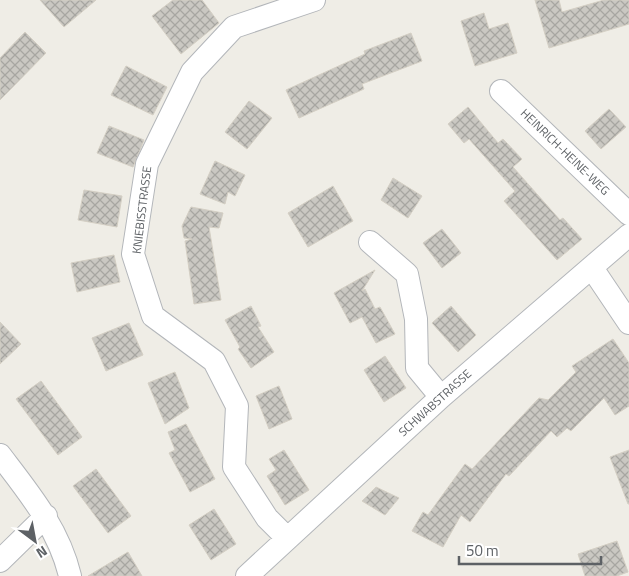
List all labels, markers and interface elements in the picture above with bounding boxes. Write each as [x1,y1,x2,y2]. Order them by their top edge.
street label: HEINRICH-HEINE-WEG [516,104,614,199]
street label: KNIEBISSTRASSE [127,165,156,255]
street label: SCHWABSTRASSE [394,364,476,441]
north arrow [10,516,60,566]
scale bar [459,534,602,566]
text: 50 m [466,539,499,562]
text: N [32,541,52,564]

